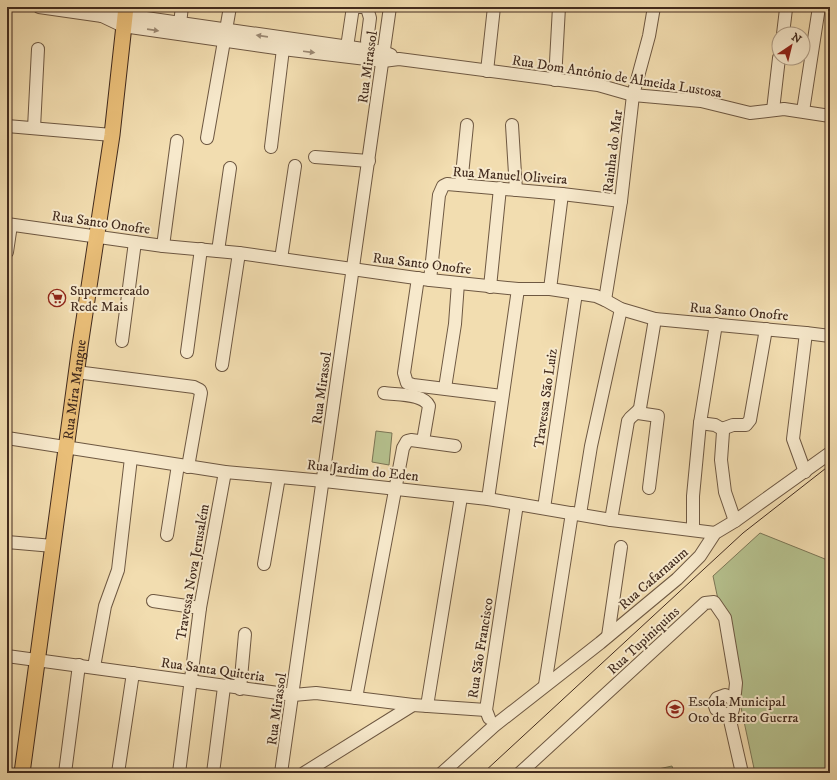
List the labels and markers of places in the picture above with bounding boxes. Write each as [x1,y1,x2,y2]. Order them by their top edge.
place label: Supermercado Rede Mais [70,282,150,316]
supermarket icon: Supermercado Rede Mais [47,288,67,308]
place label: Escola Municipal Oto de Brito Guerra [688,693,799,727]
school or university icon: Escola Municipal Oto de Brito Guerra [665,699,685,719]

